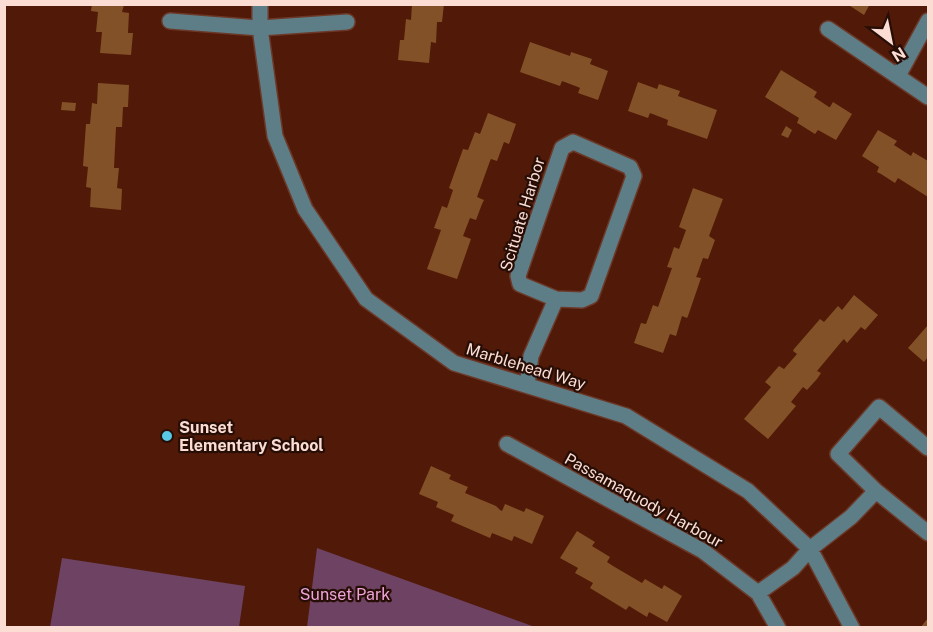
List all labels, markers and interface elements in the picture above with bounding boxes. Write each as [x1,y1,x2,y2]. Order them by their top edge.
north arrow [861,12,921,72]
text: N [888,43,909,66]
street label: Scituate Harbor [496,155,549,273]
street label: Marblehead Way [464,339,588,394]
place label: Sunset Elementary School [179,418,324,455]
marker: Sunset Elementary School [160,429,174,443]
street label: Passamaquody Harbour [561,449,726,552]
park label: Sunset Park [300,585,390,604]

